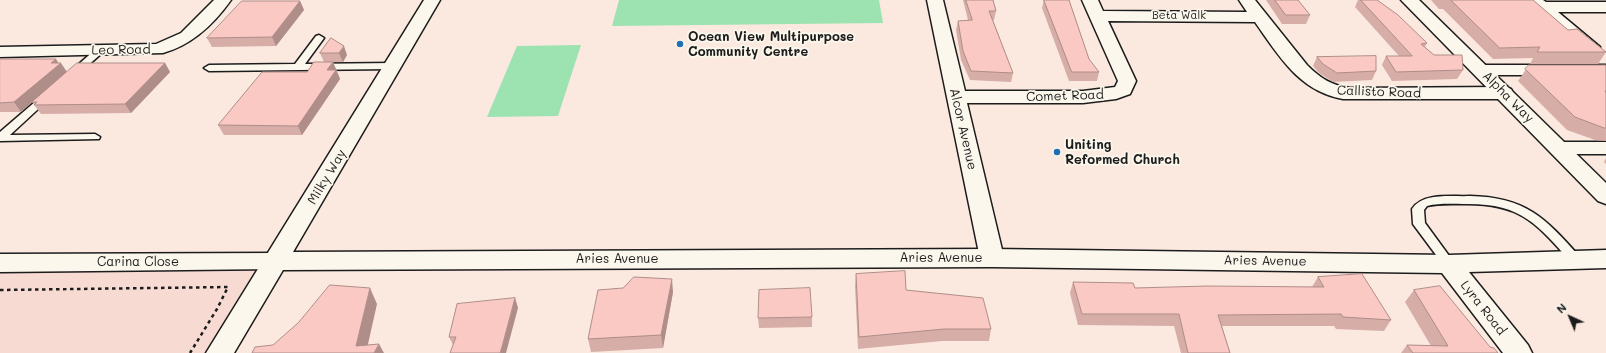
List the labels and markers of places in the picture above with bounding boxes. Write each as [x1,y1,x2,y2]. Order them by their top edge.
place label: Ocean View Multipurpose Community Centre [688,29,854,60]
marker: Ocean View Multipurpose Community Centre [675,39,685,49]
place label: Uniting Reformed Church [1065,137,1180,168]
marker: Uniting Reformed Church [1052,147,1062,157]

